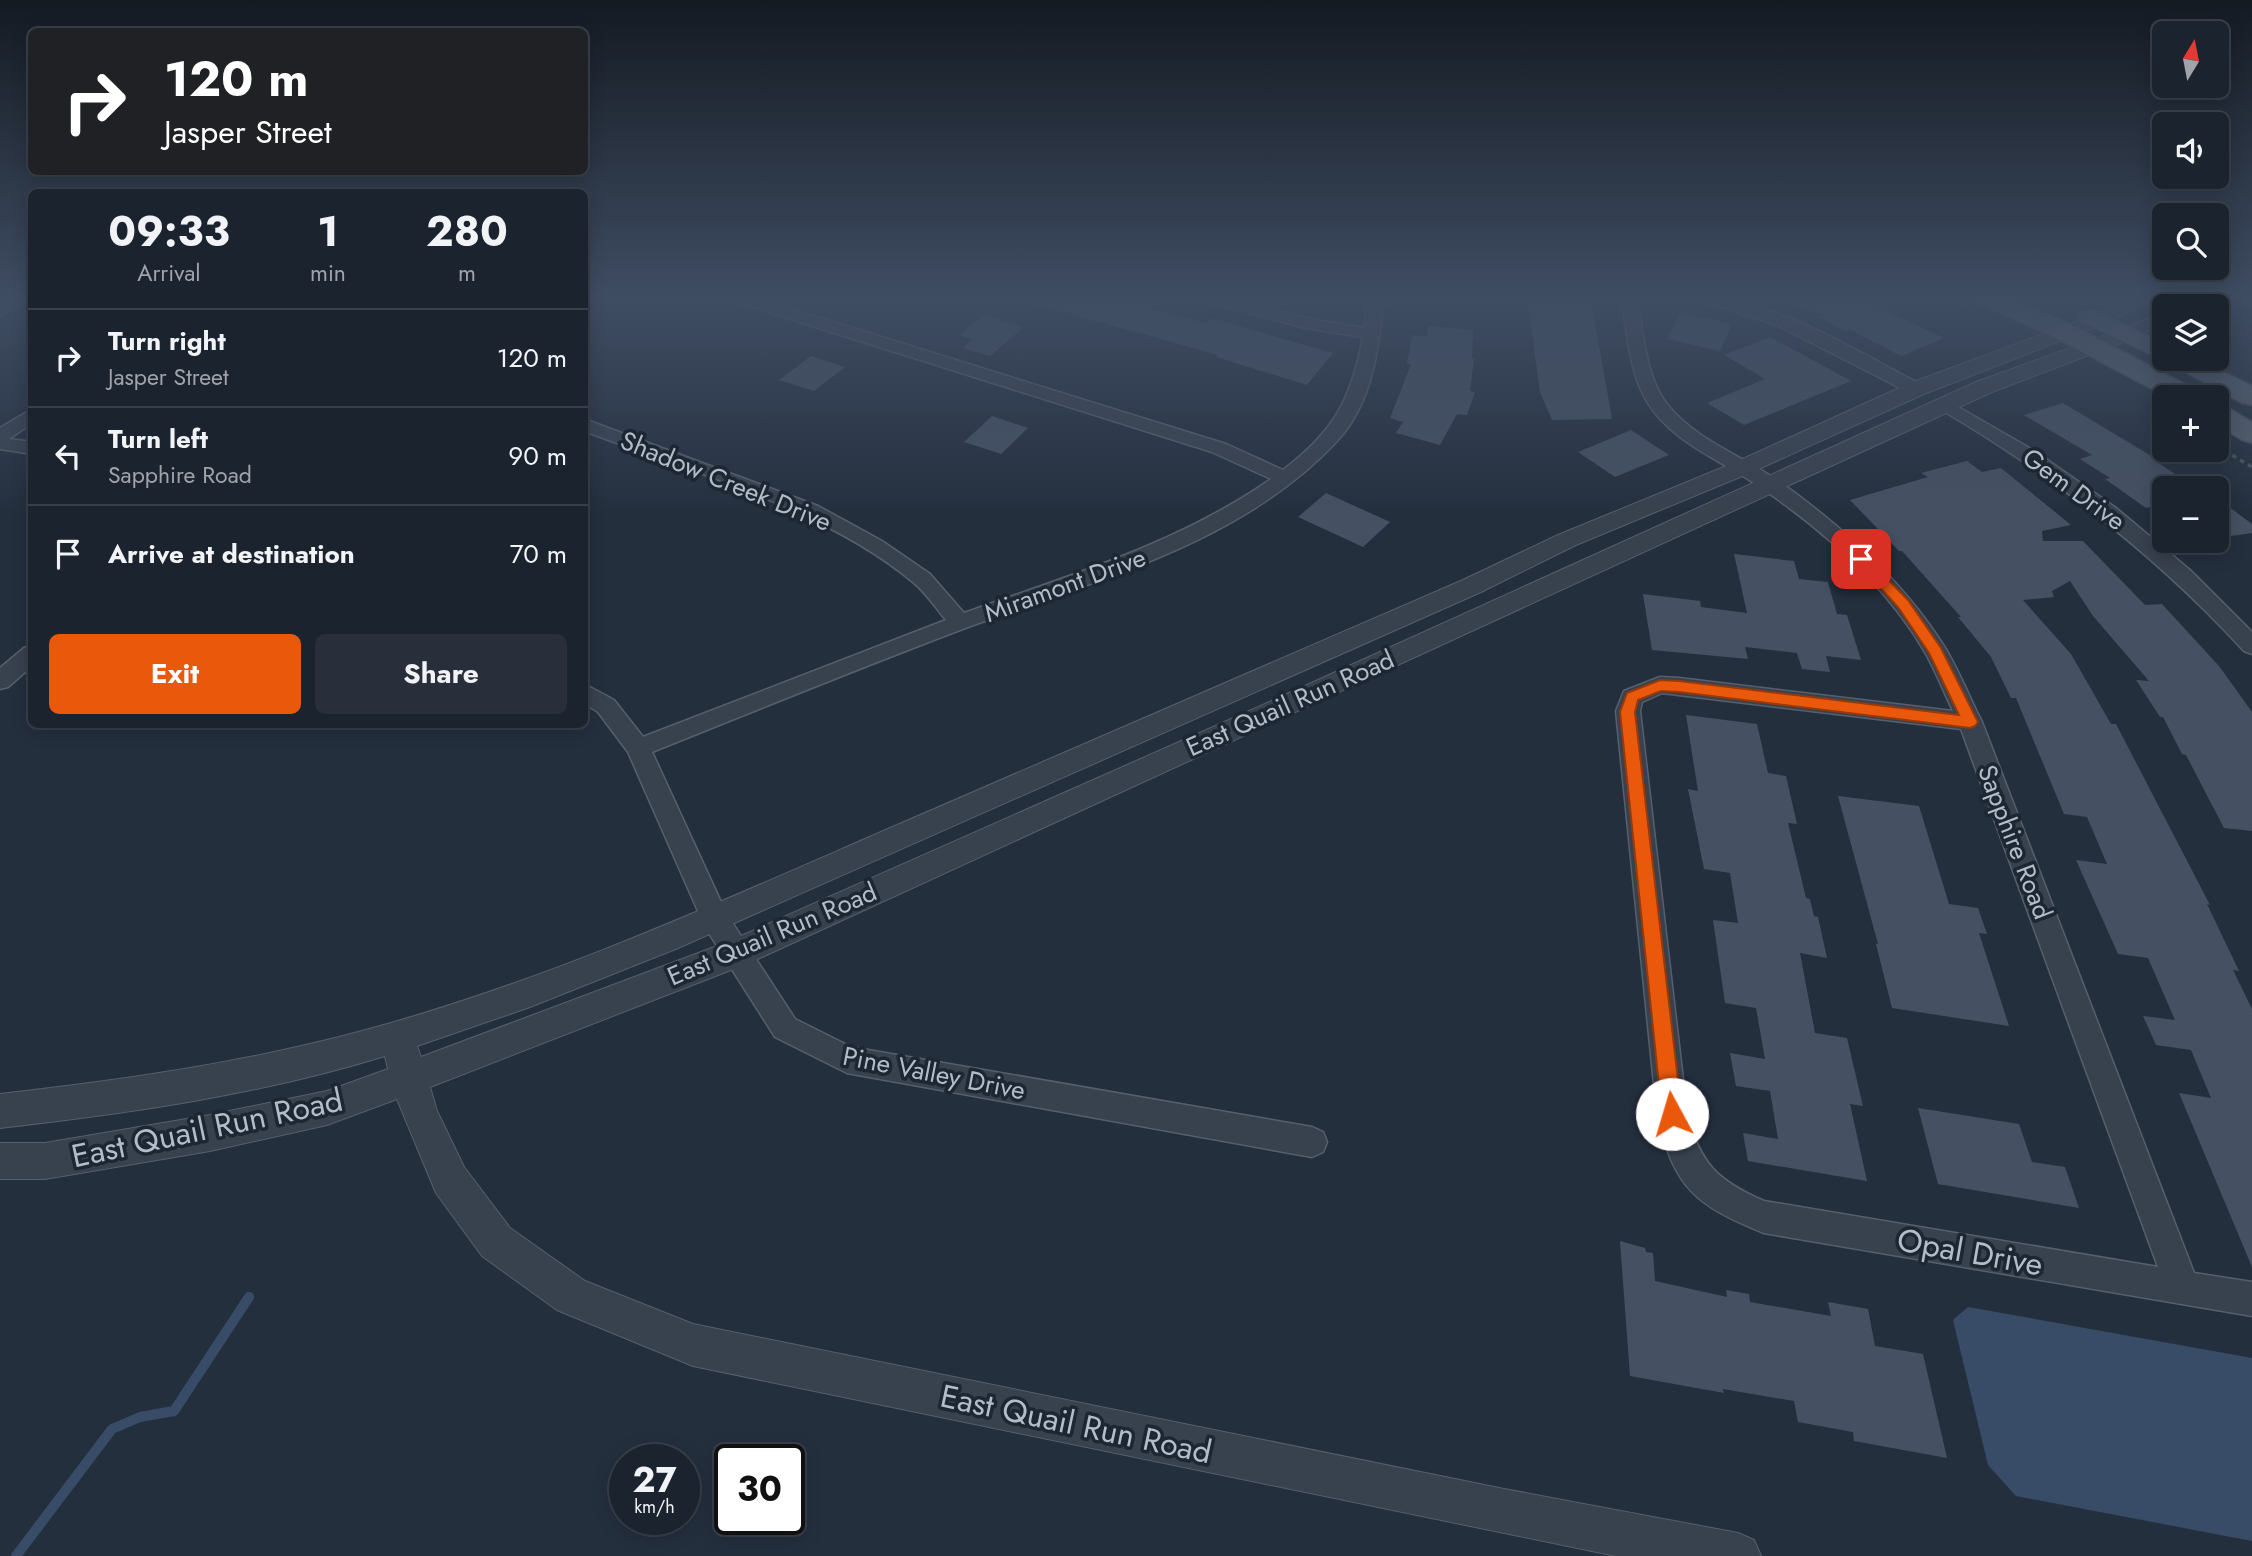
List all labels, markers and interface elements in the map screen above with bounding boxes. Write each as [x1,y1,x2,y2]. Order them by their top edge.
north arrow [2152,21,2230,98]
map controls [2152,21,2229,553]
text: 120 m [164,44,308,114]
icon: right [49,56,140,147]
text: Jasper Street [164,109,332,155]
button: sound [2152,112,2229,189]
text: 09:33 [108,201,230,262]
text: 1 [317,201,339,262]
text: 280 [426,201,508,262]
button: search [2152,203,2229,280]
text: Arrival [137,256,201,290]
text: min [310,256,346,290]
text: m [458,256,476,290]
button: layers [2152,294,2229,371]
text: Turn right [108,322,226,360]
icon: right [49,339,87,377]
text: 120 m [497,339,567,377]
text: Jasper Street [108,360,228,394]
button: + [2152,385,2229,462]
text: Turn left [108,420,208,458]
street label: Shadow Creek Drive [615,421,837,541]
icon: left [49,437,87,475]
text: 90 m [508,437,567,475]
street label: Gem Drive [2015,439,2133,539]
text: Sapphire Road [108,458,252,492]
button: − [2152,476,2229,553]
pin [1831,529,1891,589]
icon: arrive [49,535,87,573]
text: Arrive at destination [108,535,355,573]
text: 70 m [510,535,567,573]
street label: Miramont Drive [979,538,1151,632]
icon: arrive [1842,540,1880,578]
button: Exit [49,634,301,714]
button: Share [315,634,567,714]
street label: East Quail Run Road [1180,640,1400,766]
street label: Sapphire Road [1968,759,2062,925]
street label: East Quail Run Road [661,873,883,995]
street label: Pine Valley Drive [840,1037,1028,1109]
street label: East Quail Run Road [67,1077,347,1179]
position arrow [1635,1077,1709,1151]
street label: Opal Drive [1894,1217,2046,1287]
street label: East Quail Run Road [936,1373,1216,1475]
speed limit sign: 30 [714,1444,805,1535]
text: 27 [632,1455,677,1505]
text: km/h [634,1494,675,1520]

